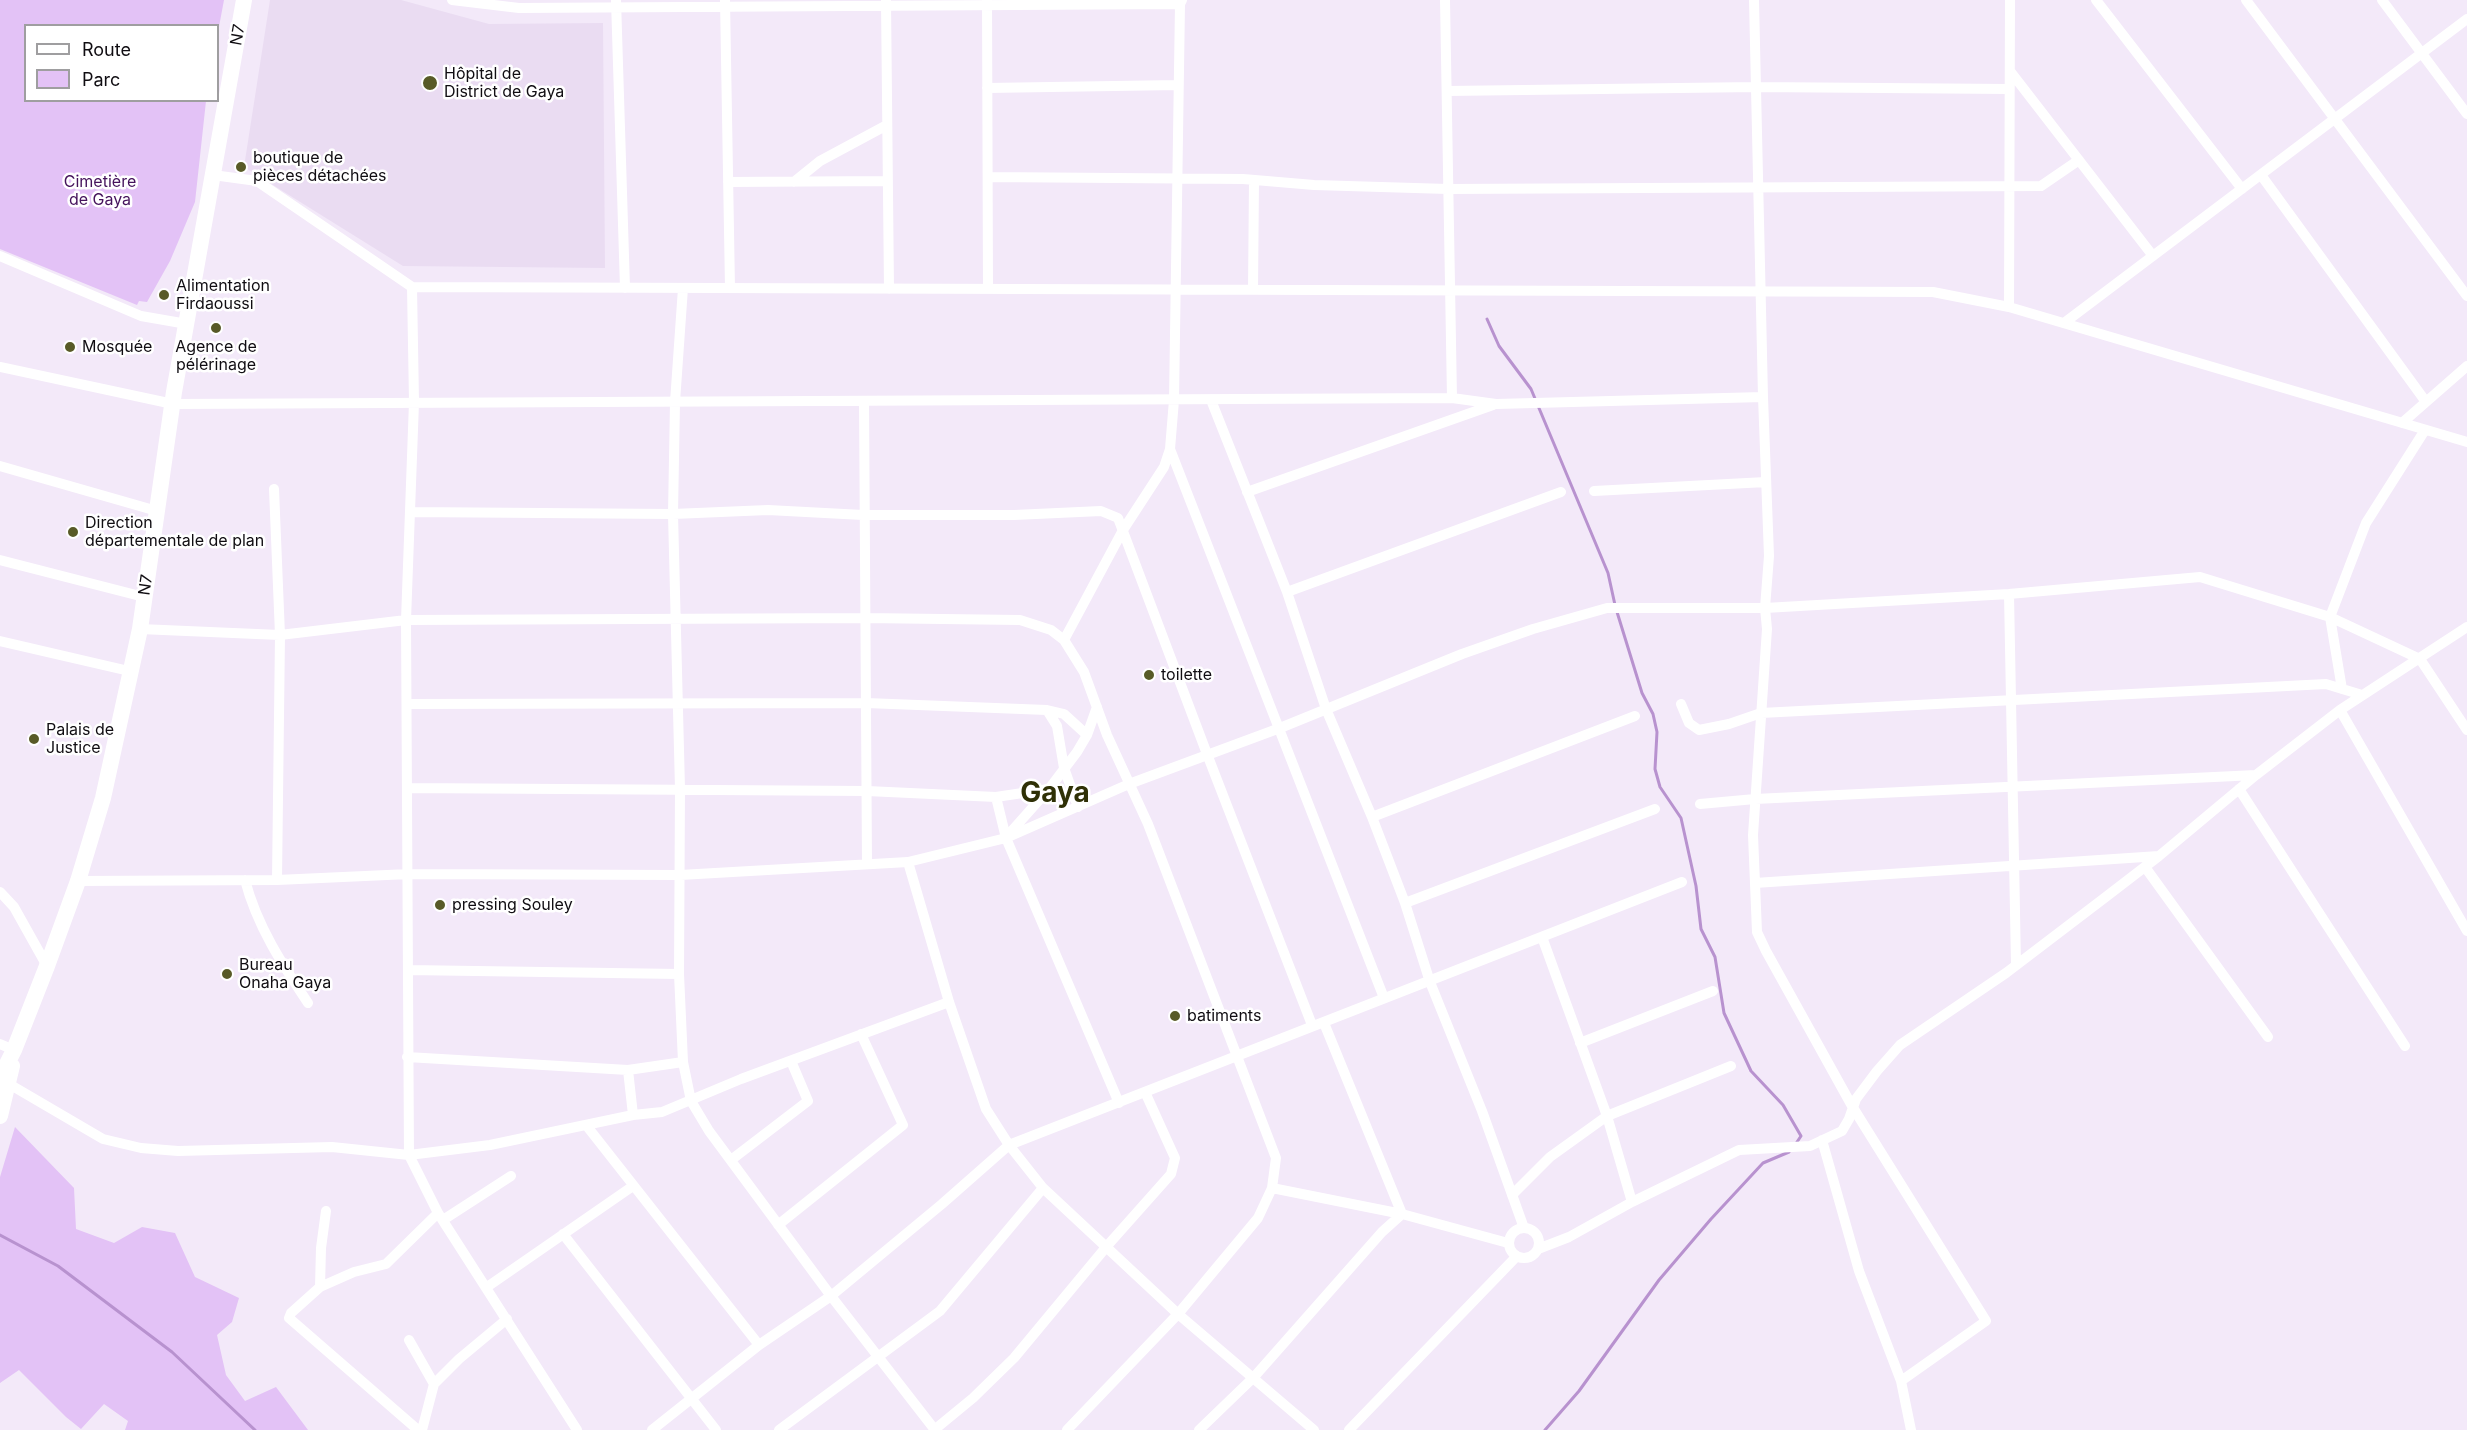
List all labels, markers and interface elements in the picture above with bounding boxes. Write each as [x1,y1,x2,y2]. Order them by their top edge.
street label: N7 [227,23,249,47]
legend [24,24,219,102]
text: Route [82,39,131,60]
place label: Hôpital de District de Gaya [444,64,564,102]
text: Parc [82,69,120,90]
marker: Hôpital de District de Gaya [421,74,439,92]
place label: boutique de pièces détachées [253,148,387,186]
marker: boutique de pièces détachées [234,160,248,174]
park label: Cimetière de Gaya [64,172,136,210]
place label: Alimentation Firdaoussi [176,276,270,314]
marker: Alimentation Firdaoussi [157,288,171,302]
marker: Agence de pélérinage [209,321,223,335]
place label: Mosquée [82,337,152,357]
place label: Agence de pélérinage [175,337,257,375]
marker: Mosquée [63,340,77,354]
place label: Direction départementale de plan [85,513,264,551]
marker: Direction départementale de plan [66,525,80,539]
street label: N7 [135,573,157,597]
place label: toilette [1161,665,1212,685]
marker: toilette [1142,668,1156,682]
place label: Palais de Justice [46,720,114,758]
marker: Palais de Justice [27,732,41,746]
district label: Gaya [1020,777,1090,811]
place label: pressing Souley [452,895,573,915]
marker: pressing Souley [433,898,447,912]
place label: Bureau Onaha Gaya [239,955,331,993]
marker: Bureau Onaha Gaya [220,967,234,981]
place label: batiments [1187,1006,1261,1026]
marker: batiments [1168,1009,1182,1023]

